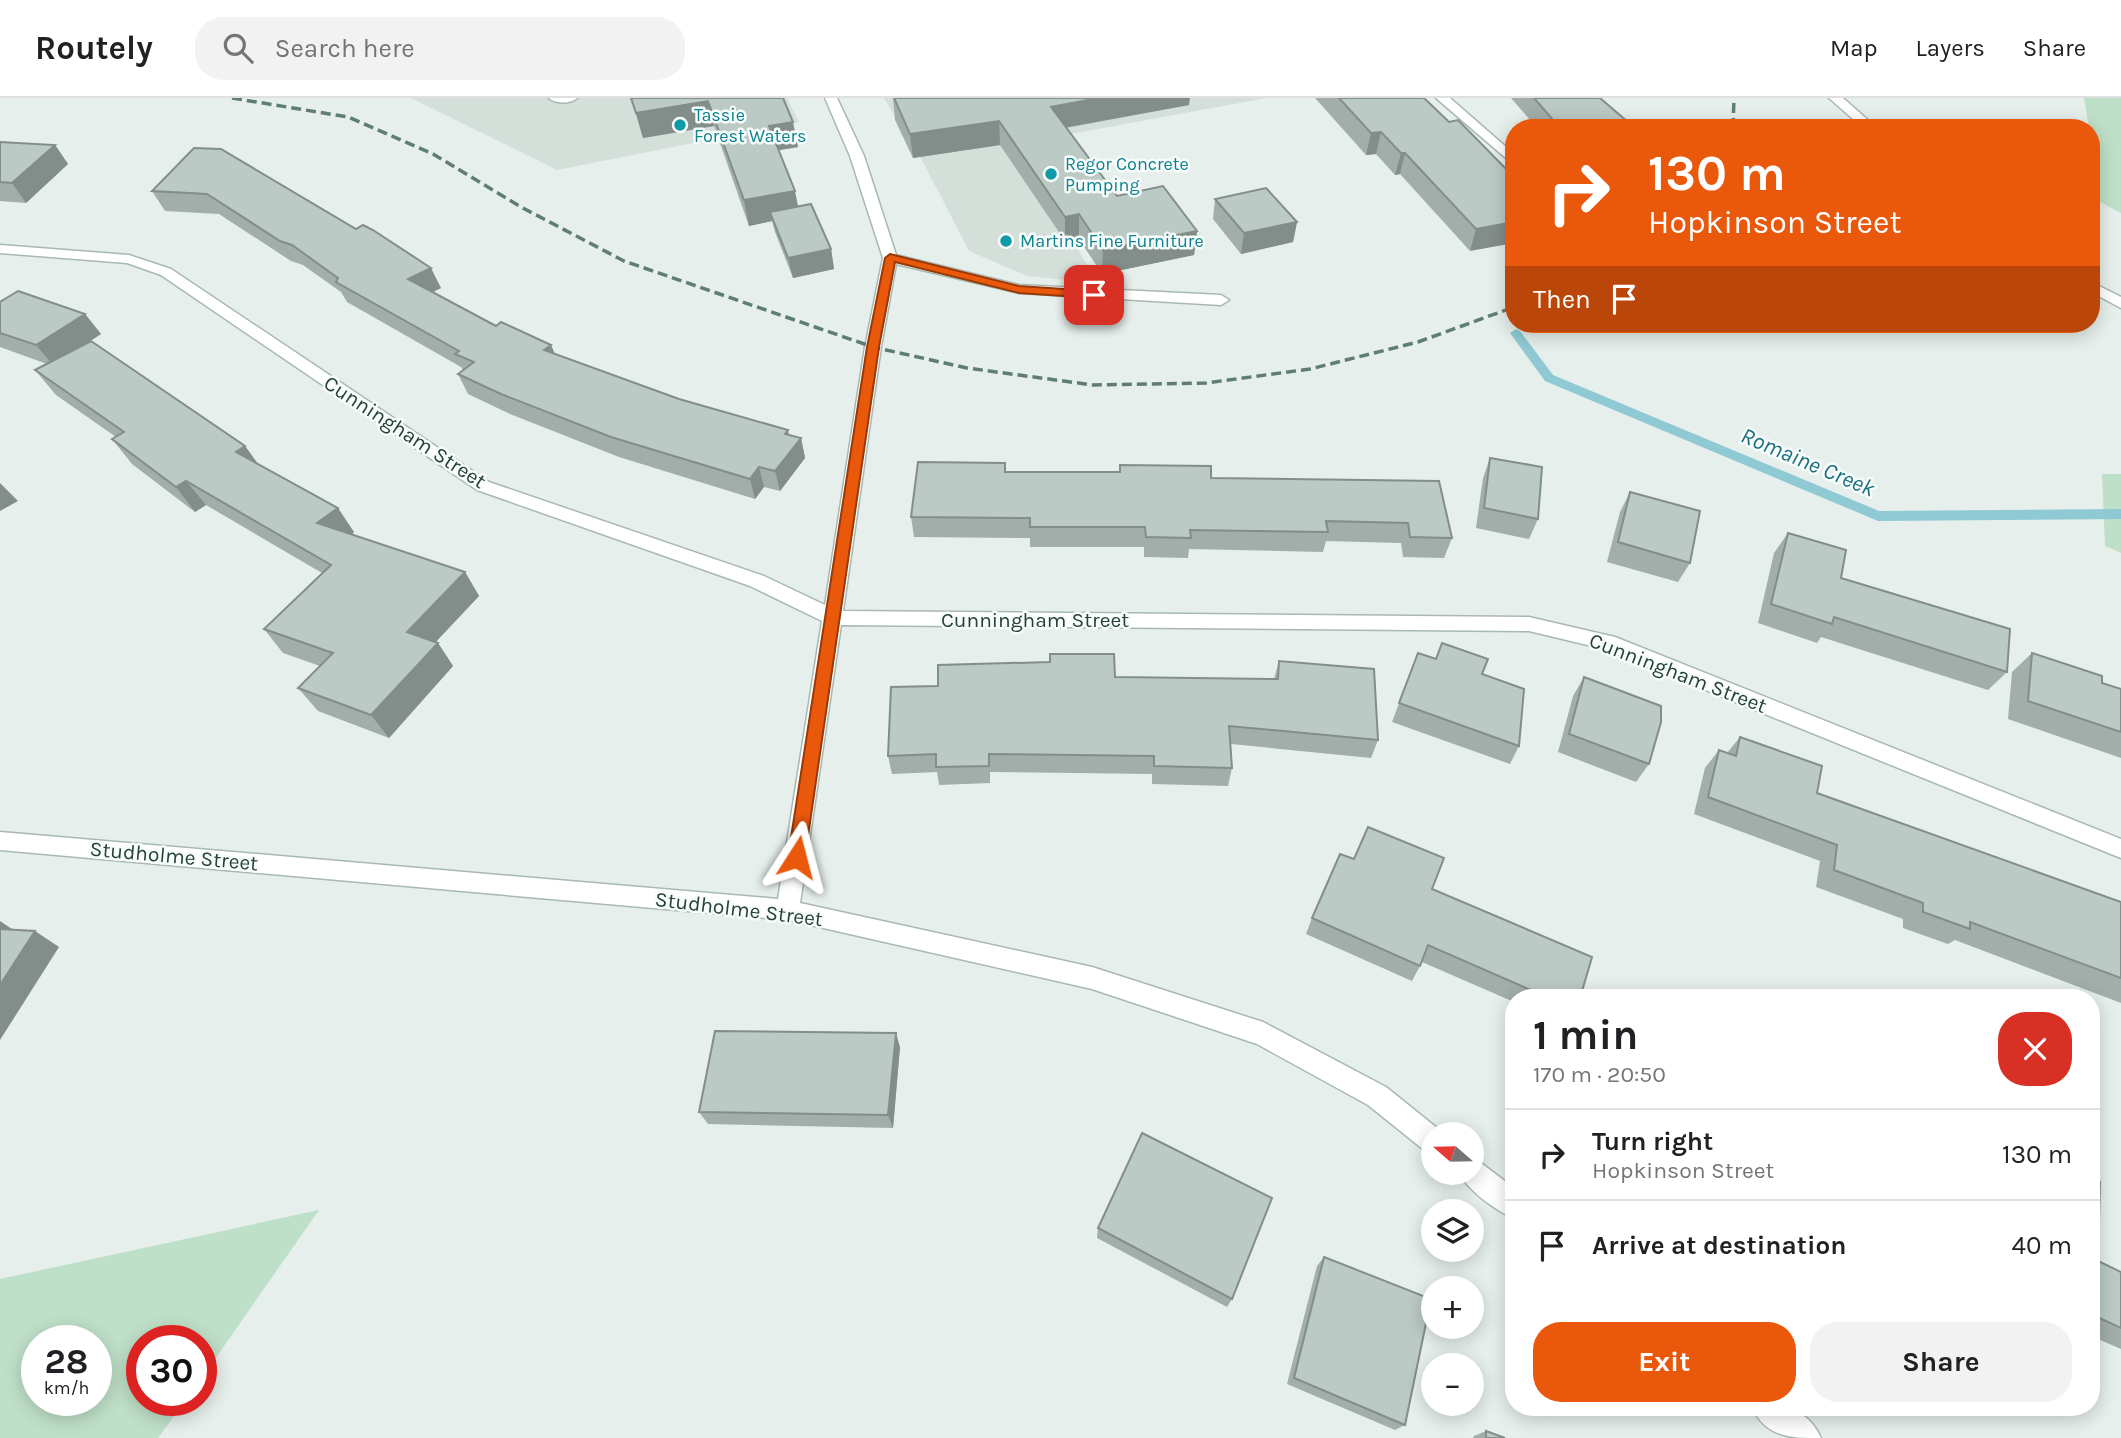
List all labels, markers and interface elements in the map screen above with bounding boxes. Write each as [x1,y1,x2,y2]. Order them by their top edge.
search box [195,17,685,80]
text: Routely [35,29,153,67]
icon: search [219,29,257,67]
text: Search here [275,33,415,64]
text: Map [1830,34,1878,62]
text: Layers [1916,34,1985,62]
text: Share [2023,34,2086,62]
place label: Tassie Forest Waters [694,104,806,147]
marker: Tassie Forest Waters [672,117,688,133]
text: 130 m [1648,145,1786,202]
icon: right [1533,147,1624,238]
place label: Regor Concrete Pumping [1065,153,1189,196]
marker: Regor Concrete Pumping [1043,166,1059,182]
text: Hopkinson Street [1648,204,1902,241]
place label: Martins Fine Furniture [1020,230,1204,252]
marker: Martins Fine Furniture [998,233,1014,249]
pin [1064,265,1124,325]
icon: arrive [1075,276,1113,314]
icon: arrive [1605,280,1643,318]
text: Then [1533,284,1591,315]
street label: Cunningham Street [320,371,491,493]
water label: Romaine Creek [1737,422,1879,502]
street label: Cunningham Street [941,608,1129,632]
street label: Cunningham Street [1586,628,1770,718]
position arrow [760,820,834,894]
street label: Studholme Street [89,837,259,875]
street label: Studholme Street [654,887,824,931]
text: 1 min [1533,1010,1638,1060]
button: close [1998,1012,2072,1086]
text: 170 m · 20:50 [1533,1061,1666,1088]
north arrow [1421,1122,1484,1185]
map controls [1421,1122,1484,1416]
text: Turn right [1592,1126,1713,1157]
icon: right [1533,1136,1571,1174]
text: 130 m [2002,1139,2072,1170]
text: Hopkinson Street [1592,1157,1774,1184]
button: layers [1421,1199,1484,1262]
icon: arrive [1533,1227,1571,1265]
text: Arrive at destination [1592,1230,1846,1261]
text: 40 m [2012,1230,2072,1261]
button: + [1421,1276,1484,1339]
button: Exit [1533,1322,1796,1402]
button: Share [1810,1322,2072,1402]
speed limit sign: 30 [126,1325,217,1416]
text: 28 [45,1341,88,1382]
button: − [1421,1353,1484,1416]
text: km/h [44,1377,89,1399]

